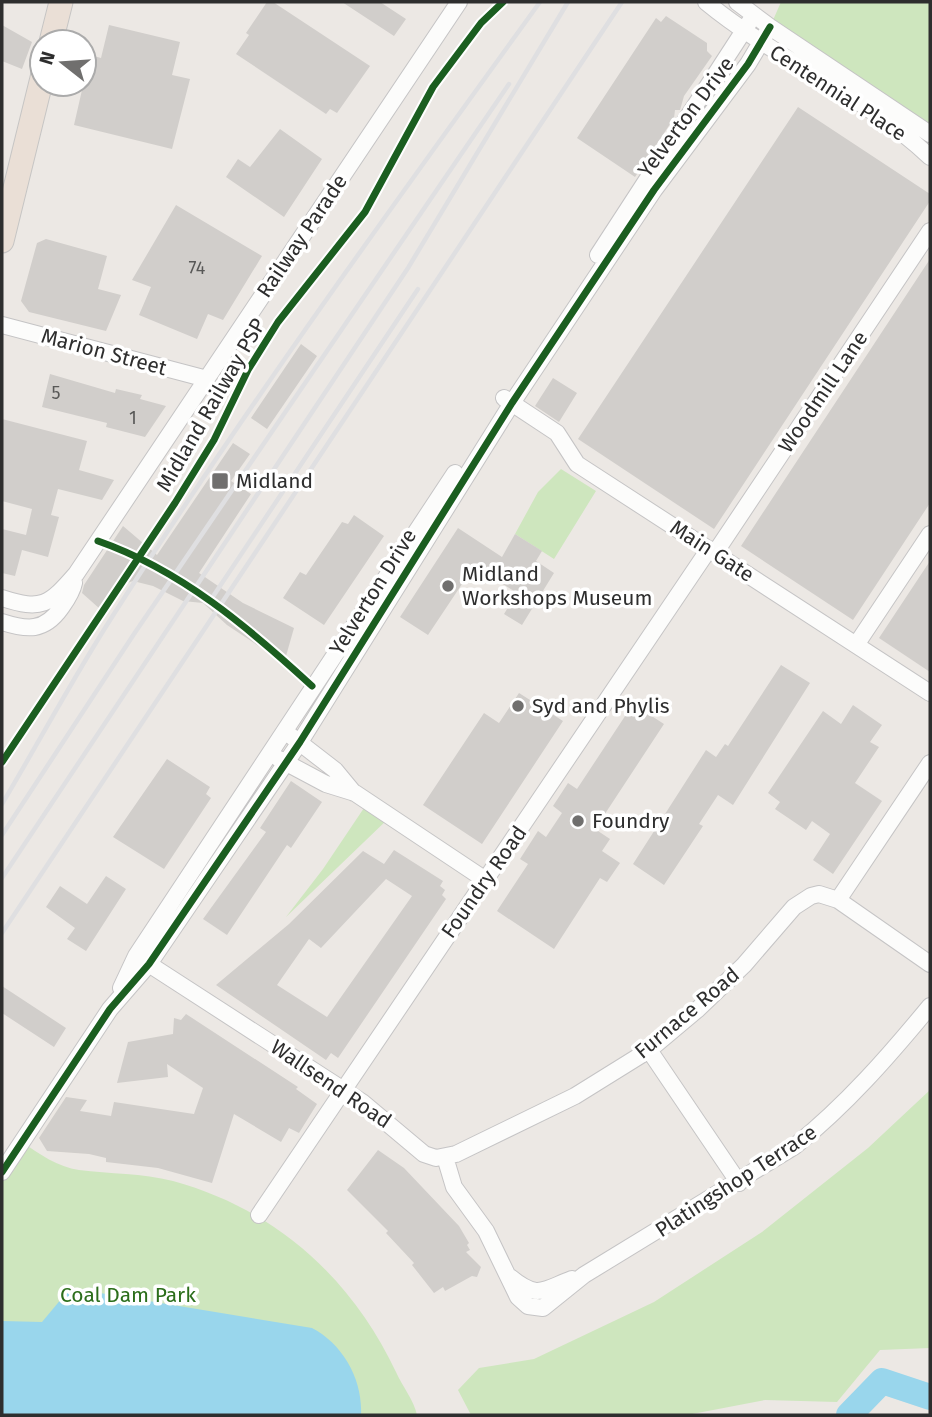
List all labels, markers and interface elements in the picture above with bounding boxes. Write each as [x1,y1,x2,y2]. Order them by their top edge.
north arrow [28,28,98,98]
street label: Centennial Place [765,39,911,147]
text: N [34,49,60,68]
street label: Yelverton Drive [632,52,740,182]
street label: Railway Parade [251,169,353,303]
house number: 74 [189,257,206,279]
street label: Midland Railway PSP [151,314,271,496]
street label: Marion Street [38,323,170,381]
street label: Woodmill Lane [773,326,873,458]
house number: 5 [51,382,61,404]
house number: 1 [129,407,137,429]
place label: Midland [236,468,313,494]
marker: Midland [210,471,230,491]
street label: Main Gate [665,514,759,588]
street label: Yelverton Drive [324,524,422,660]
place label: Midland Workshops Museum [462,561,652,611]
marker: Midland Workshops Museum [440,578,456,594]
place label: Syd and Phylis [532,693,670,719]
marker: Syd and Phylis [510,698,526,714]
place label: Foundry [592,808,670,834]
marker: Foundry [570,813,586,829]
street label: Foundry Road [436,821,532,943]
street label: Furnace Road [629,962,745,1064]
street label: Wallsend Road [266,1034,396,1134]
street label: Platingshop Terrace [650,1119,822,1243]
park label: Coal Dam Park [60,1282,196,1308]

